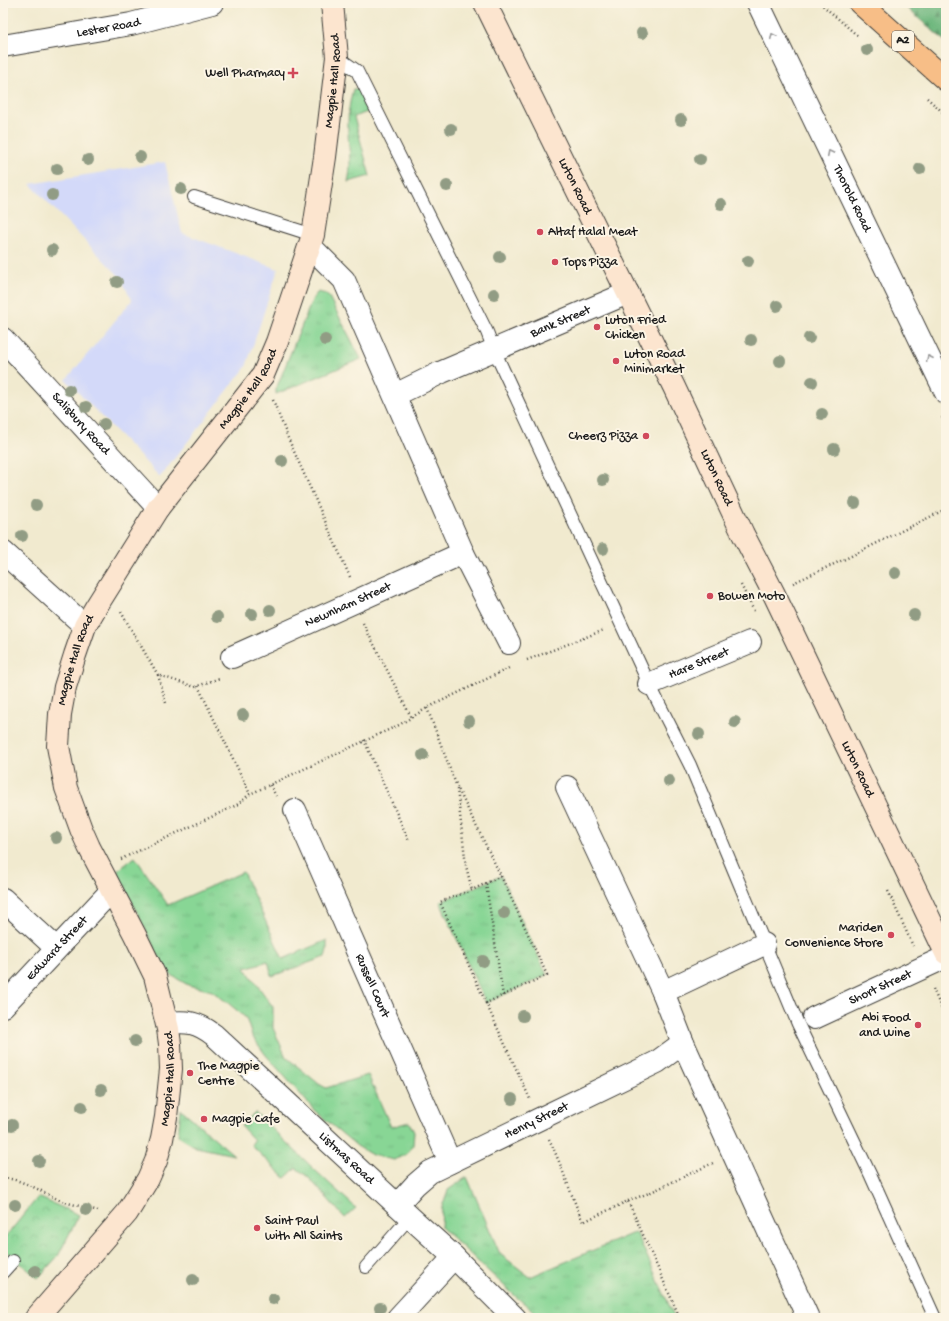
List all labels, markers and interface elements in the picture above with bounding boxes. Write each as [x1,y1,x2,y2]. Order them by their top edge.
street label: Lester Road [75,14,143,41]
road number: A2 [892,31,914,51]
street label: Magpie Hall Road [321,32,345,129]
one-way arrow [770,33,778,40]
place label: Well Pharmacy [205,66,286,81]
marker: Well Pharmacy [288,68,298,78]
one-way arrow [827,150,835,157]
street label: Luton Road [555,156,596,218]
street label: Thorold Road [829,162,875,235]
place label: Altaf Halal Meat [548,225,639,240]
marker: Altaf Halal Meat [535,227,545,237]
place label: Tops Pizza [562,255,618,270]
marker: Tops Pizza [550,257,560,267]
street label: Bank Street [527,302,594,341]
place label: Luton Fried Chicken [605,313,667,343]
marker: Luton Fried Chicken [592,322,602,332]
street label: Magpie Hall Road [216,345,281,432]
place label: Luton Road Minimarket [624,347,686,377]
one-way arrow [926,355,934,363]
marker: Luton Road Minimarket [611,356,621,366]
street label: Salisbury Road [48,389,114,459]
place label: Cheerz Pizza [568,429,639,444]
marker: Cheerz Pizza [641,431,651,441]
street label: Luton Road [697,447,737,509]
street label: Newnham Street [302,578,395,631]
place label: Bowen Moto [717,589,786,604]
marker: Bowen Moto [705,591,715,601]
street label: Magpie Hall Road [54,611,98,707]
street label: Hare Street [667,643,733,682]
street label: Luton Road [838,738,878,801]
street label: Edward Street [23,912,92,984]
place label: Mariden Convenience Store [785,921,884,951]
marker: Mariden Convenience Store [886,930,896,940]
street label: Russell Court [352,952,394,1021]
street label: Short Street [846,966,916,1008]
place label: Abi Food and Wine [859,1011,911,1041]
marker: Abi Food and Wine [913,1020,923,1030]
street label: Magpie Hall Road [157,1030,179,1127]
place label: The Magpie Centre [197,1059,260,1089]
marker: The Magpie Centre [185,1068,195,1078]
street label: Henry Street [502,1098,572,1142]
place label: Magpie Cafe [212,1112,280,1127]
marker: Magpie Cafe [199,1114,209,1124]
street label: Listmas Road [316,1129,378,1188]
place label: Saint Paul with All Saints [265,1214,343,1244]
marker: Saint Paul with All Saints [252,1223,262,1233]

